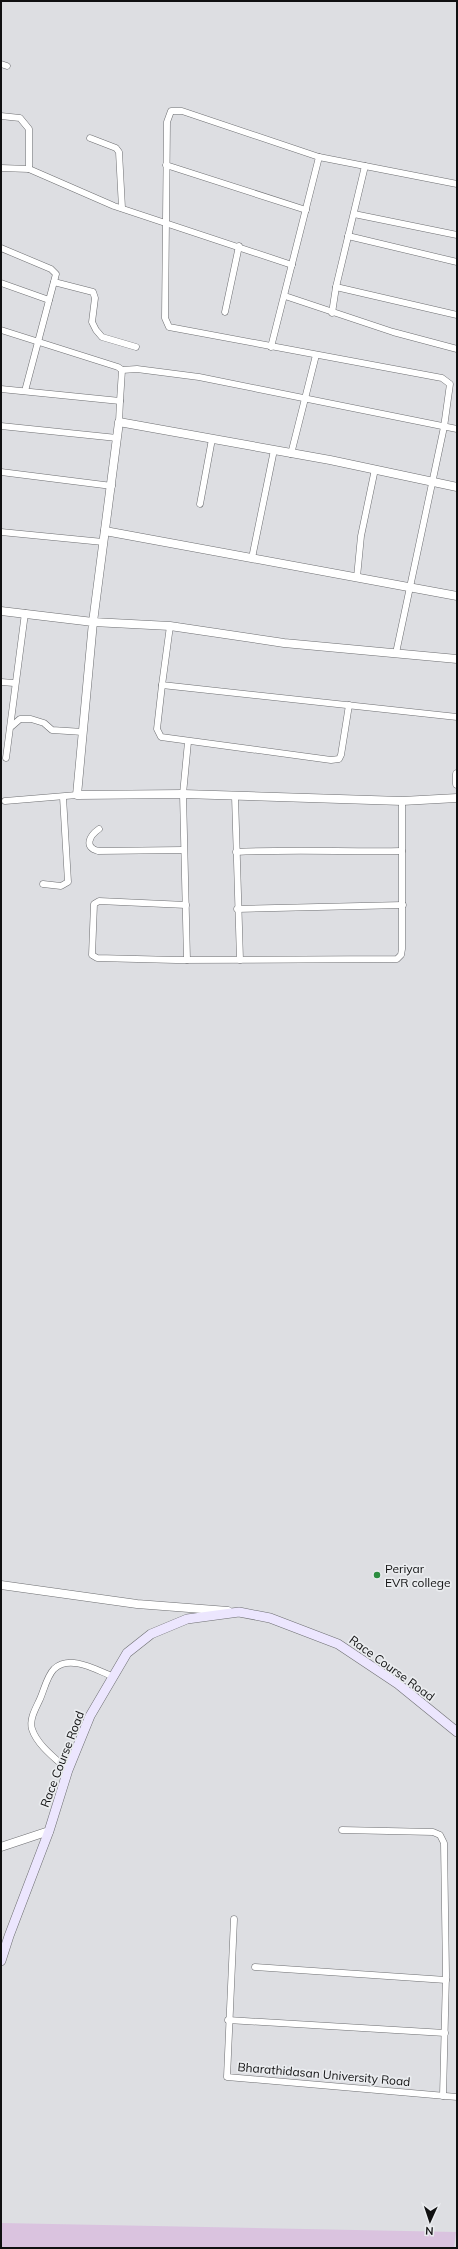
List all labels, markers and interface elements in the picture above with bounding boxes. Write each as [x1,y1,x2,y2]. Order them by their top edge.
place label: Periyar EVR college [385,1561,450,1590]
marker: Periyar EVR college [372,1570,382,1580]
street label: Race Course Road [346,1632,438,1704]
street label: Race Course Road [37,1709,87,1809]
street label: Bharathidasan University Road [237,2059,411,2089]
north arrow [410,2201,450,2241]
text: N [425,2224,434,2238]

